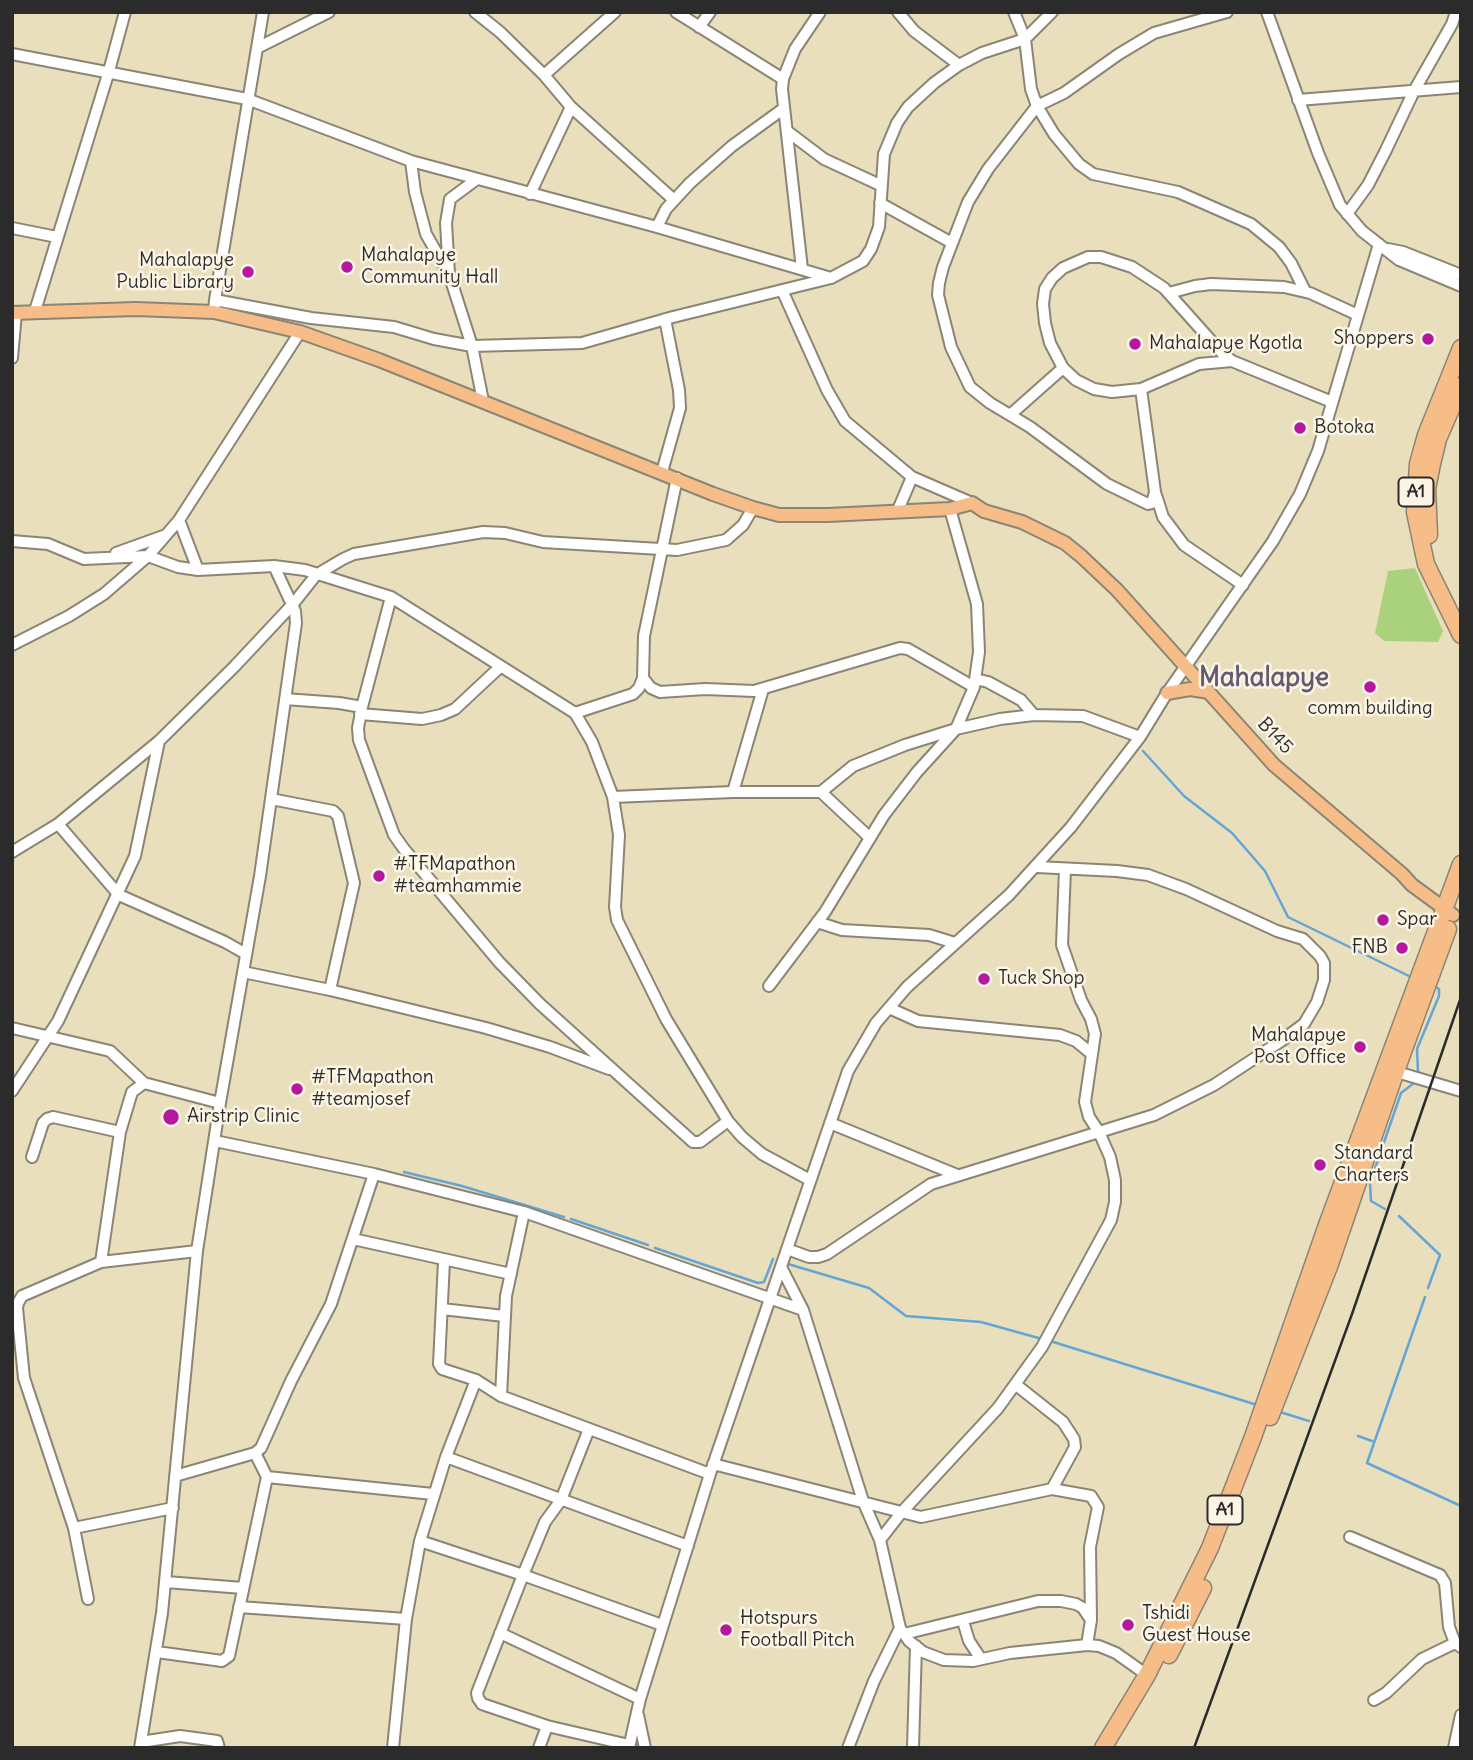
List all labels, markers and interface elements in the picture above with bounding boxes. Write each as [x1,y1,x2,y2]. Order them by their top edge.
place label: Mahalapye Community Hall [361,245,498,289]
place label: Mahalapye Public Library [116,250,234,294]
marker: Mahalapye Community Hall [339,259,355,275]
marker: Mahalapye Public Library [240,264,256,280]
place label: Shoppers [1333,328,1414,350]
marker: Shoppers [1420,331,1436,347]
place label: Mahalapye Kgotla [1149,333,1303,355]
marker: Mahalapye Kgotla [1127,336,1143,352]
place label: Botoka [1314,417,1374,439]
marker: Botoka [1292,420,1308,436]
road number: A1 [1398,478,1434,506]
district label: Mahalapye [1199,663,1329,695]
marker: comm building [1362,679,1378,695]
place label: comm building [1307,698,1433,720]
street label: B145 [1252,713,1298,759]
place label: #TFMapathon #teamhammie [393,854,522,898]
marker: #TFMapathon #teamhammie [371,868,387,884]
place label: Spar [1397,909,1437,931]
marker: Spar [1375,912,1391,928]
place label: FNB [1352,937,1388,959]
marker: FNB [1394,940,1410,956]
place label: Tuck Shop [998,968,1085,990]
marker: Tuck Shop [976,971,992,987]
place label: Mahalapye Post Office [1251,1025,1346,1069]
marker: Mahalapye Post Office [1352,1039,1368,1055]
place label: #TFMapathon #teamjosef [311,1067,434,1111]
marker: #TFMapathon #teamjosef [289,1081,305,1097]
place label: Airstrip Clinic [187,1106,300,1128]
marker: Airstrip Clinic [161,1107,181,1127]
place label: Standard Charters [1334,1143,1413,1187]
marker: Standard Charters [1312,1157,1328,1173]
road number: A1 [1208,1496,1242,1525]
place label: Tshidi Guest House [1142,1603,1251,1647]
place label: Hotspurs Football Pitch [740,1608,855,1652]
marker: Tshidi Guest House [1120,1617,1136,1633]
marker: Hotspurs Football Pitch [718,1622,734,1638]

